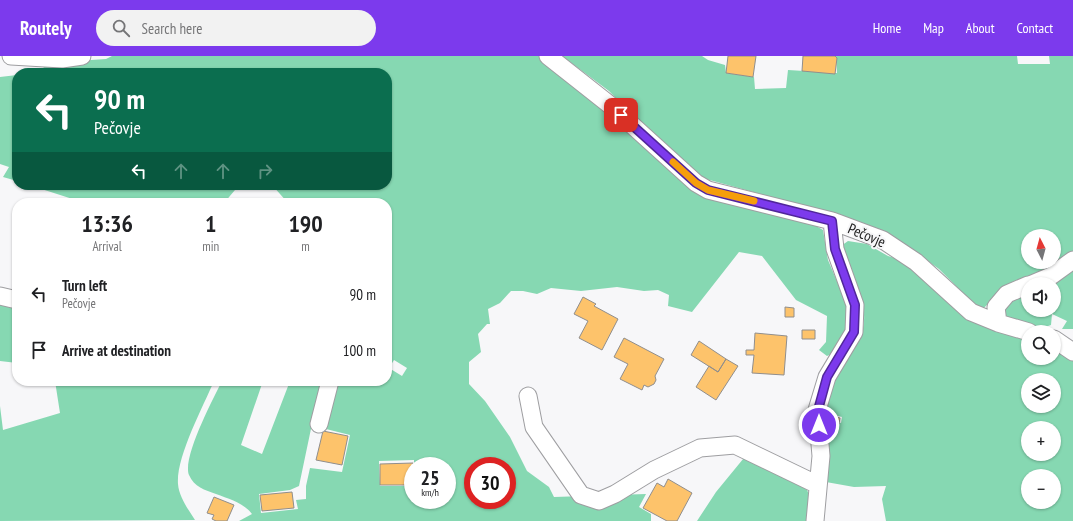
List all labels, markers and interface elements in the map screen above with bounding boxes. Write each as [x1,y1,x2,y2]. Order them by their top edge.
search box [96,10,376,46]
text: Routely [20,16,72,40]
icon: search [110,17,132,39]
text: Search here [142,19,203,38]
text: Home [873,19,901,37]
text: Map [923,19,944,37]
text: About [966,19,995,37]
text: Contact [1017,19,1053,37]
text: 90 m [94,80,145,117]
icon: left [28,84,80,136]
pin [604,98,638,132]
icon: arrive [610,104,632,126]
text: Pečovje [94,116,141,139]
icon: left [128,160,150,182]
icon: ahead [170,160,192,182]
icon: ahead [212,160,234,182]
icon: right [254,160,276,182]
text: 13:36 [81,208,133,239]
text: 1 [205,208,216,239]
text: 190 [288,208,323,239]
street label: Pečovje [845,219,889,251]
north arrow [1021,229,1061,269]
map controls [1021,229,1061,509]
text: Arrival [92,238,122,255]
text: min [202,238,219,255]
text: m [301,238,310,255]
text: Turn left [62,276,107,295]
button: sound [1021,277,1061,317]
icon: left [28,283,50,305]
text: 90 m [350,285,376,304]
text: Pečovje [62,295,96,312]
button: search [1021,325,1061,365]
icon: arrive [28,339,50,361]
text: Arrive at destination [62,341,171,360]
text: 100 m [343,341,376,360]
button: layers [1021,373,1061,413]
position arrow [798,404,840,446]
button: + [1021,421,1061,461]
speed limit sign: 30 [464,457,516,509]
text: 25 [420,465,440,491]
button: − [1021,469,1061,509]
text: km/h [421,486,439,499]

